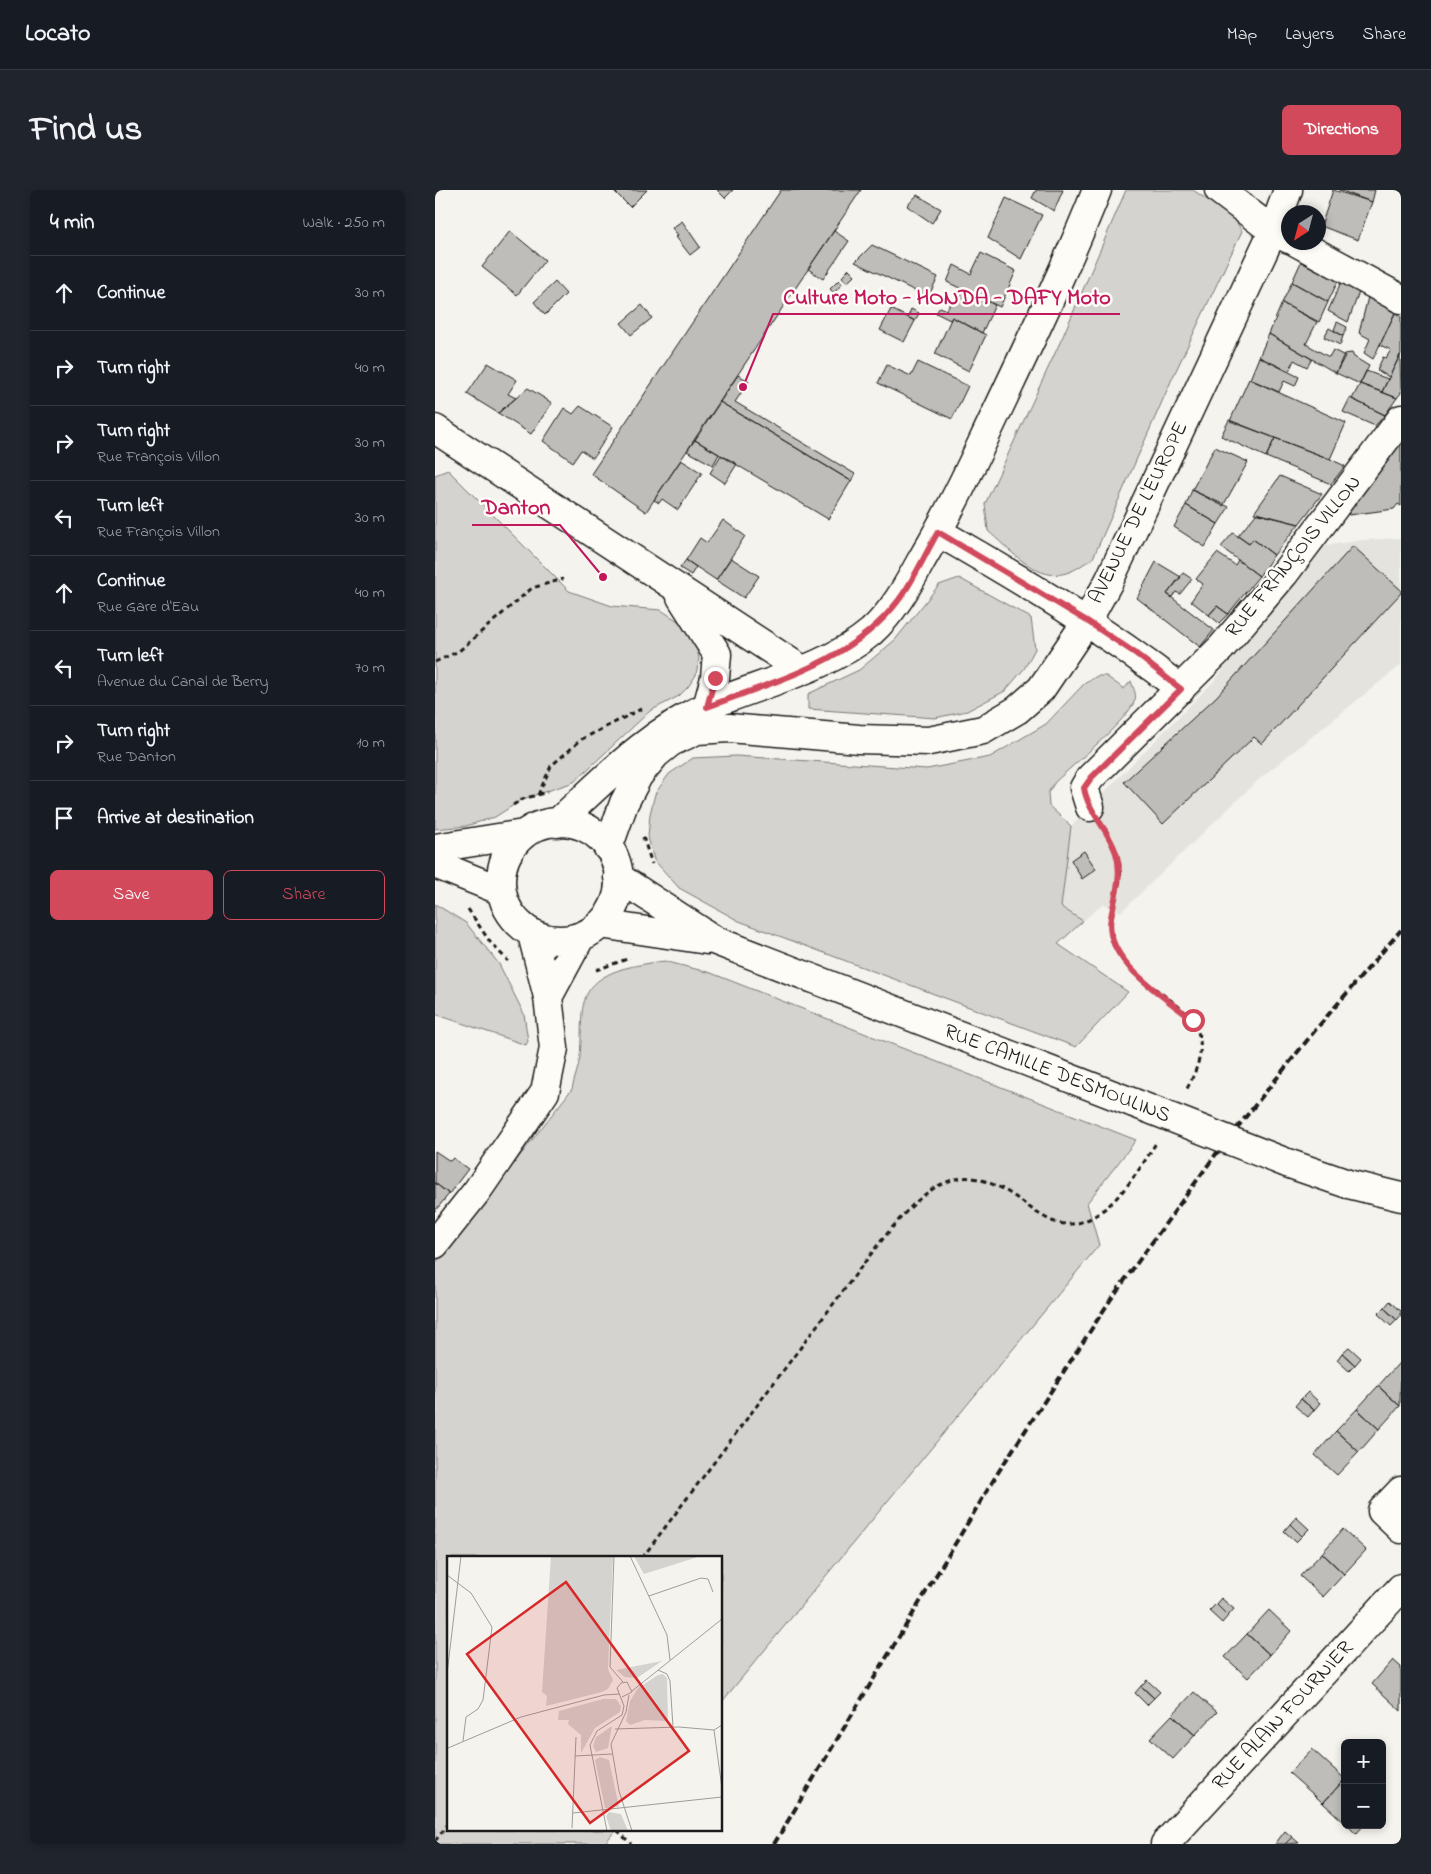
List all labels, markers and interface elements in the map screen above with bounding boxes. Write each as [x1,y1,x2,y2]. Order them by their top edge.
text: Locato [25,17,91,52]
text: Map [1227,22,1257,48]
text: Layers [1285,22,1335,48]
text: Share [1363,22,1406,48]
text: Find us [30,105,142,156]
button: Directions [1282,105,1401,155]
north arrow [1281,205,1326,250]
text: 4 min [50,208,94,238]
text: Walk · 250 m [302,211,385,235]
callout: Culture Moto - HONDA - DAFY Moto [773,277,1120,314]
icon: ahead [50,279,78,307]
text: Continue [97,280,165,307]
text: 30 m [355,281,385,305]
text: Culture Moto - HONDA - DAFY Moto [783,283,1111,315]
icon: right [50,354,78,382]
text: Turn right [97,355,170,382]
text: 40 m [355,356,385,380]
street label: AVENUE DE L'EUROPE [1082,417,1196,609]
text: Turn right [97,418,170,445]
icon: right [50,429,78,457]
text: 30 m [355,431,385,455]
text: Rue François Villon [97,445,220,469]
street label: RUE FRANÇOIS VILLON [1219,469,1369,645]
callout: Danton [472,488,560,525]
text: Turn left [97,493,164,520]
text: Danton [481,493,550,525]
icon: left [50,504,78,532]
text: 30 m [355,506,385,530]
text: Rue François Villon [97,520,220,544]
text: Continue [97,568,165,595]
icon: ahead [50,579,78,607]
text: 40 m [355,581,385,605]
text: Rue Gare d'Eau [97,595,199,619]
text: Turn left [97,643,164,670]
icon: left [50,654,78,682]
text: 70 m [355,656,385,680]
route end [704,667,727,690]
text: Avenue du Canal de Berry [97,670,269,694]
text: Turn right [97,718,170,745]
icon: right [50,729,78,757]
text: 10 m [357,731,385,755]
text: Rue Danton [97,745,176,769]
icon: arrive [50,804,78,832]
text: Arrive at destination [97,805,254,832]
button: Save [50,870,213,920]
button: Share [223,870,385,920]
route start [1182,1009,1205,1032]
street label: RUE CAMILLE DESMOULINS [939,1017,1175,1131]
inset map [447,1556,723,1832]
street label: RUE ALAIN FOURNIER [1206,1634,1361,1798]
map controls [1341,1739,1386,1829]
button: + [1341,1739,1386,1784]
button: − [1341,1784,1386,1829]

